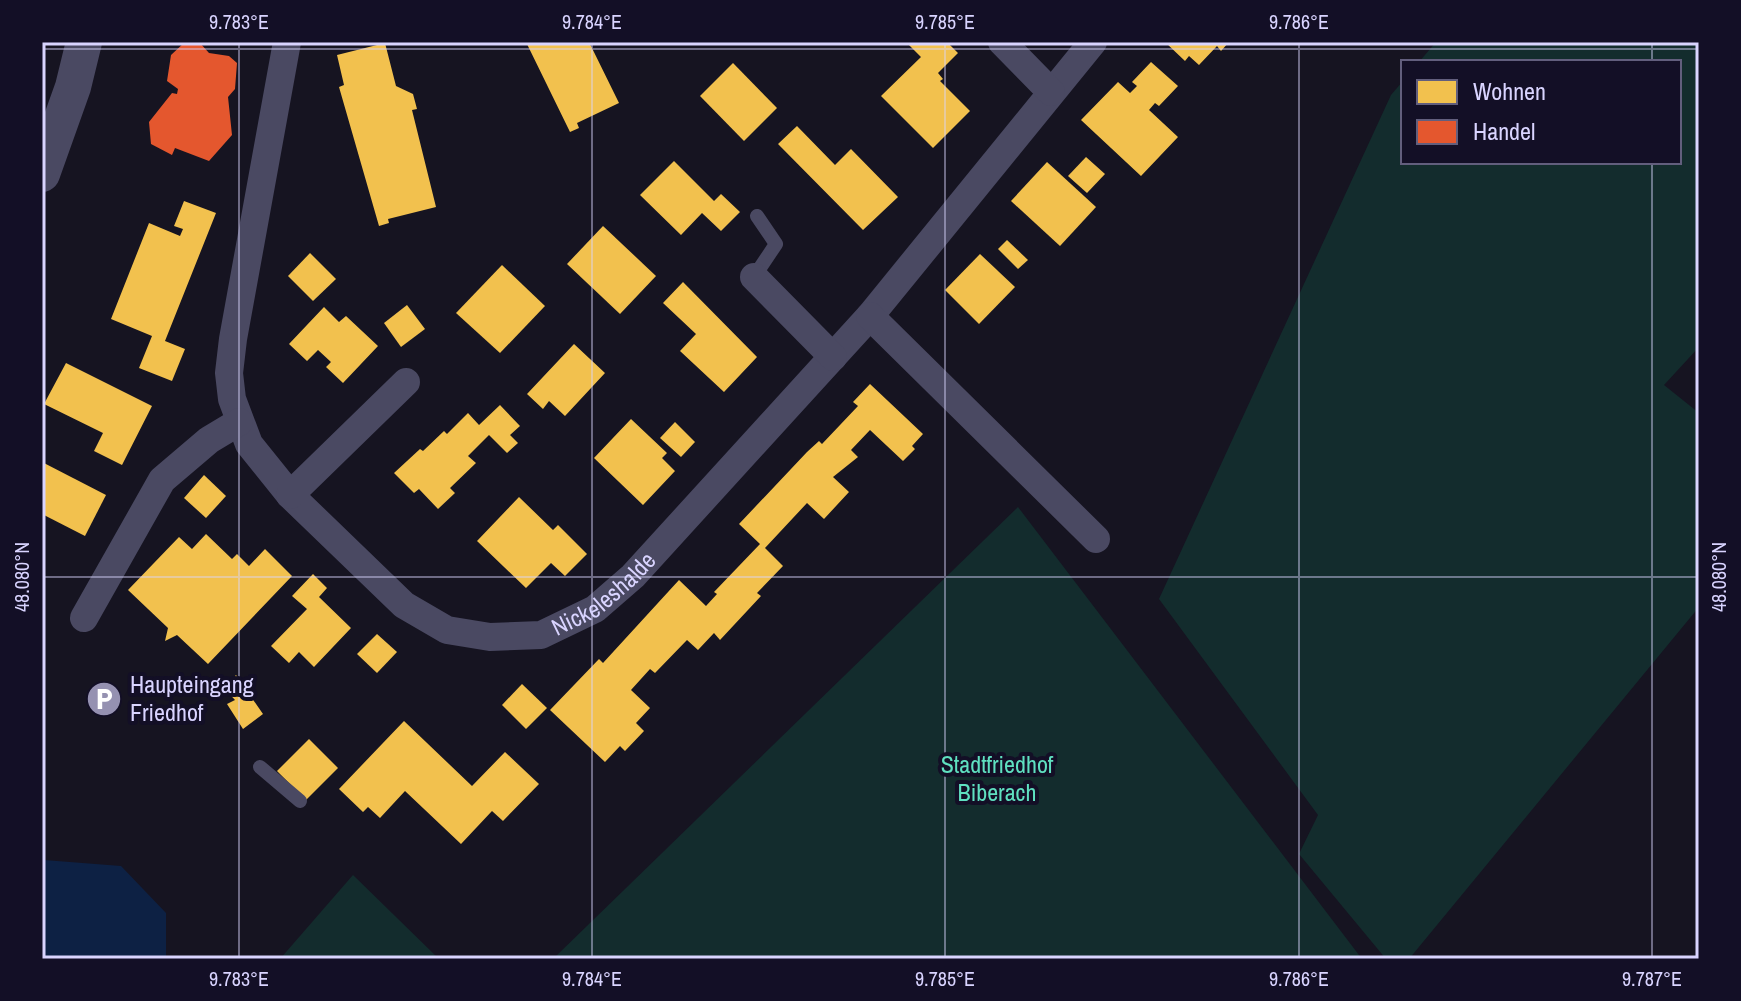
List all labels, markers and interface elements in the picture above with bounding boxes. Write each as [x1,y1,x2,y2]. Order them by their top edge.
text: 9.783°E [209,8,269,35]
text: 9.784°E [562,8,622,35]
text: 9.785°E [915,8,975,35]
text: 9.786°E [1269,8,1329,35]
legend [1401,60,1681,164]
text: Wohnen [1473,75,1546,107]
text: Handel [1473,115,1535,147]
text: 48.080°N [8,542,35,612]
text: 48.080°N [1705,542,1732,612]
street label: Nickeleshalde [546,545,662,643]
place label: Haupteingang Friedhof [130,668,254,728]
parking icon: Haupteingang Friedhof [85,680,123,718]
park label: Stadtfriedhof Biberach [941,748,1054,808]
text: 9.783°E [209,965,269,992]
text: 9.784°E [562,965,622,992]
text: 9.785°E [915,965,975,992]
text: 9.786°E [1269,965,1329,992]
text: 9.787°E [1622,965,1682,992]

